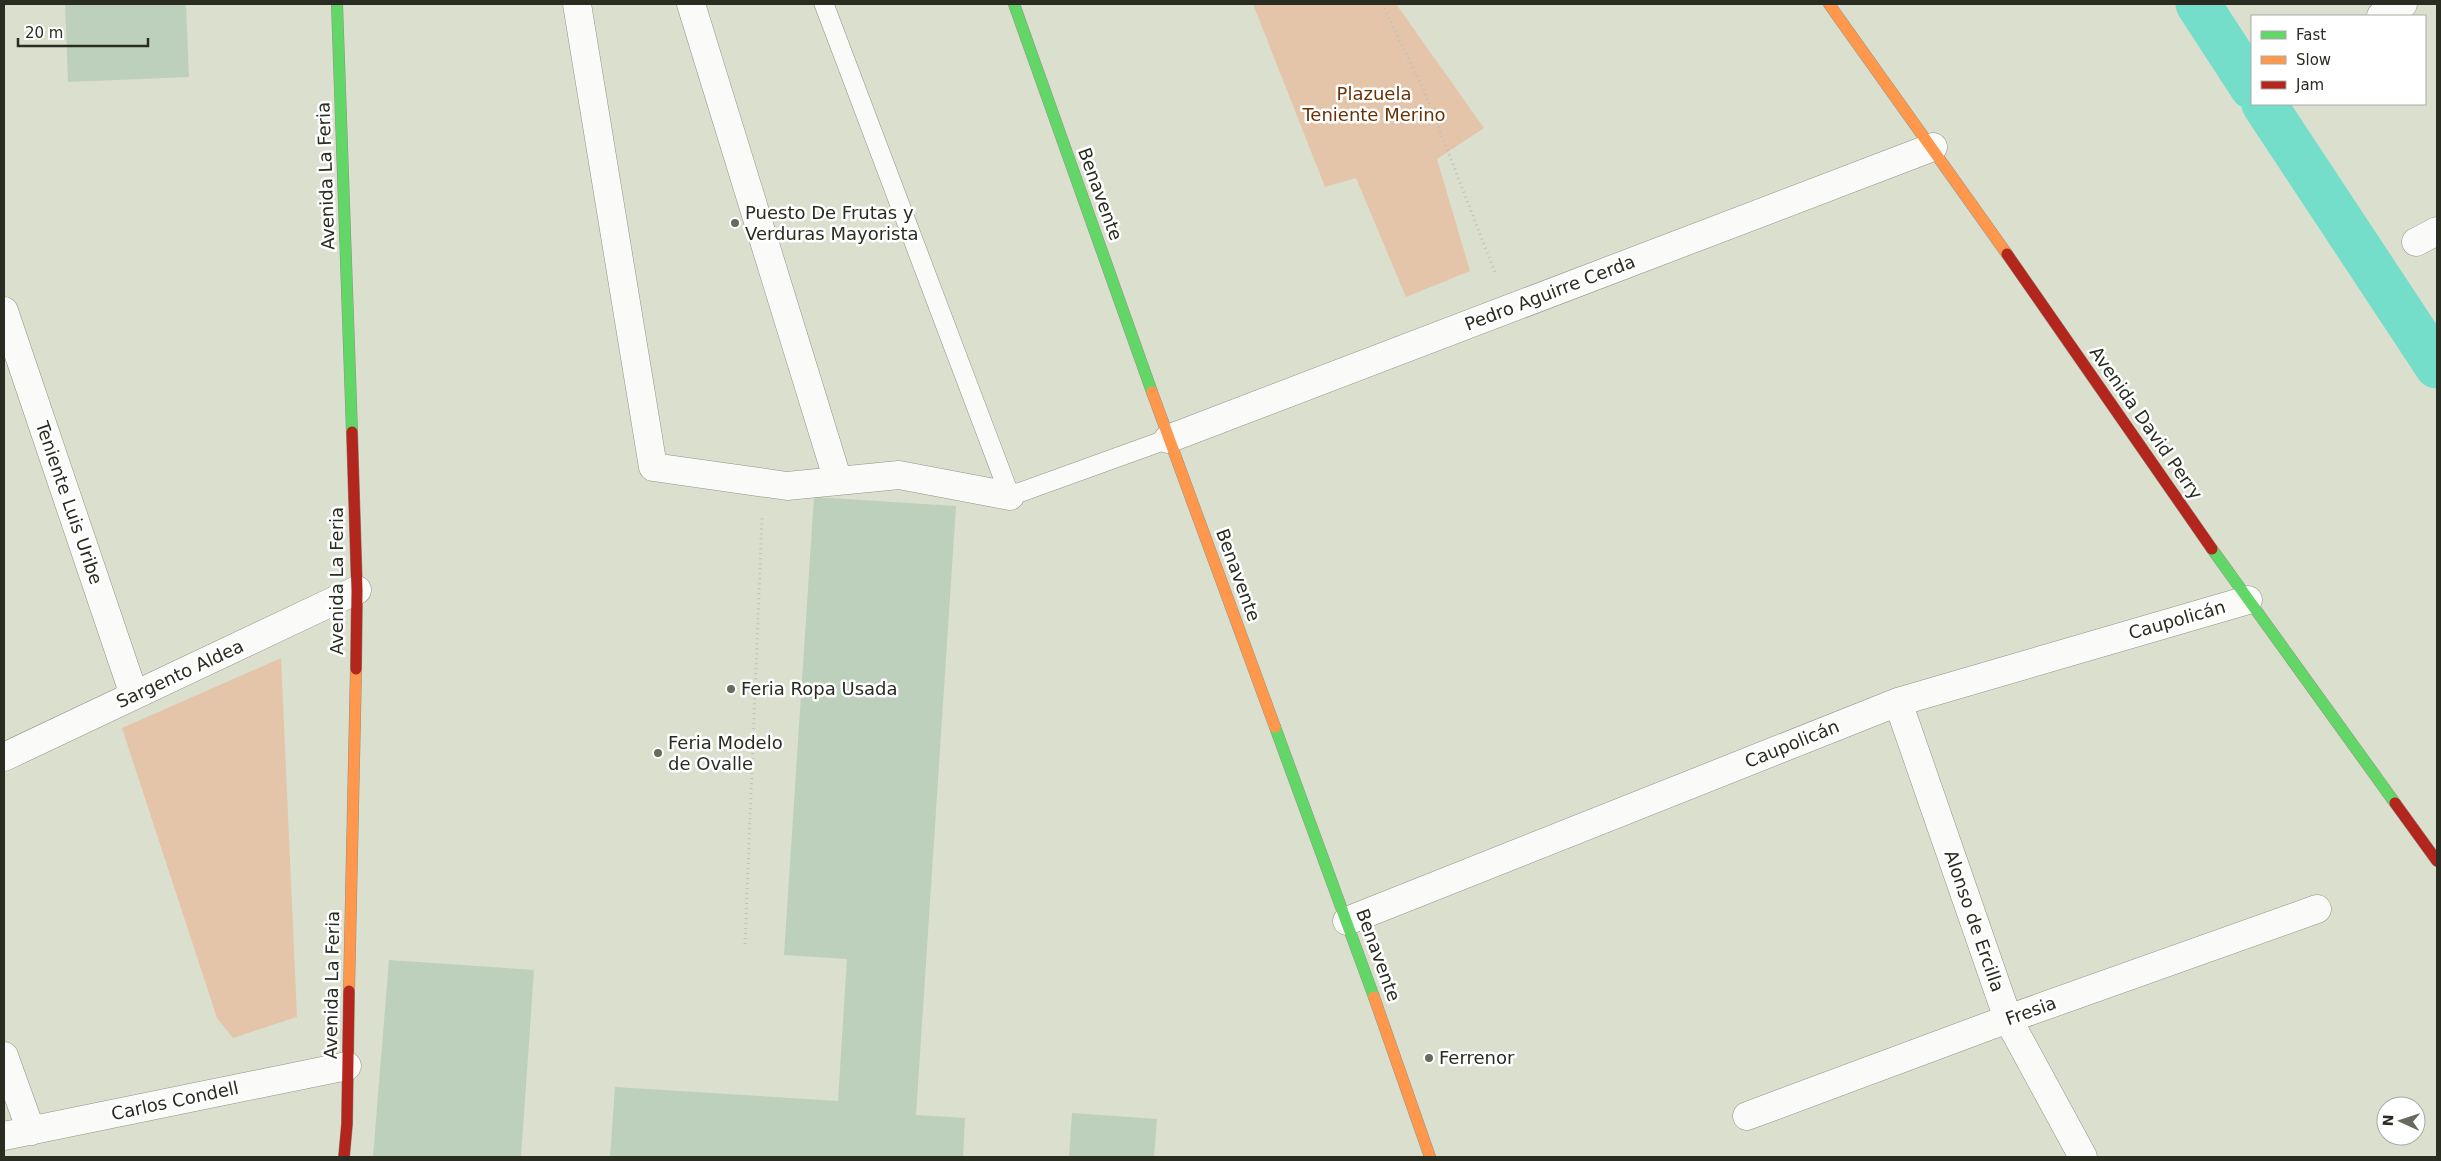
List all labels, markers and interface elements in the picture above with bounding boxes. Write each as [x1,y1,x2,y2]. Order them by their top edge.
scale bar [18,15,148,47]
legend [2251,15,2426,105]
text: 20 m [25,24,63,42]
text: Fast [2296,26,2326,44]
text: Slow [2296,51,2331,69]
text: Jam [2295,76,2324,94]
park label: Plazuela Teniente Merino [1301,83,1446,125]
street label: Avenida La Feria [312,102,339,250]
street label: Benavente [1074,145,1127,243]
place label: Puesto De Frutas y Verduras Mayorista [745,202,919,244]
marker: Puesto De Frutas y Verduras Mayorista [729,217,741,229]
street label: Pedro Aguirre Cerda [1462,250,1638,335]
street label: Avenida David Perry [2086,342,2207,503]
street label: Teniente Luis Uribe [31,418,107,587]
street label: Avenida La Feria [326,507,347,655]
street label: Benavente [1212,526,1265,624]
street label: Caupolicán [2126,596,2228,643]
street label: Sargento Aldea [113,635,247,712]
place label: Feria Ropa Usada [741,678,898,699]
marker: Feria Ropa Usada [725,683,737,695]
street label: Caupolicán [1742,715,1842,772]
place label: Feria Modelo de Ovalle [668,732,783,774]
marker: Feria Modelo de Ovalle [652,747,664,759]
street label: Alonso de Ercilla [1940,847,2009,994]
street label: Benavente [1352,906,1405,1004]
street label: Avenida La Feria [320,911,343,1059]
street label: Fresia [2003,992,2059,1029]
place label: Ferrenor [1439,1047,1515,1068]
marker: Ferrenor [1423,1052,1435,1064]
street label: Carlos Condell [109,1077,240,1124]
north arrow [2376,1096,2426,1146]
text: N [2380,1114,2396,1127]

